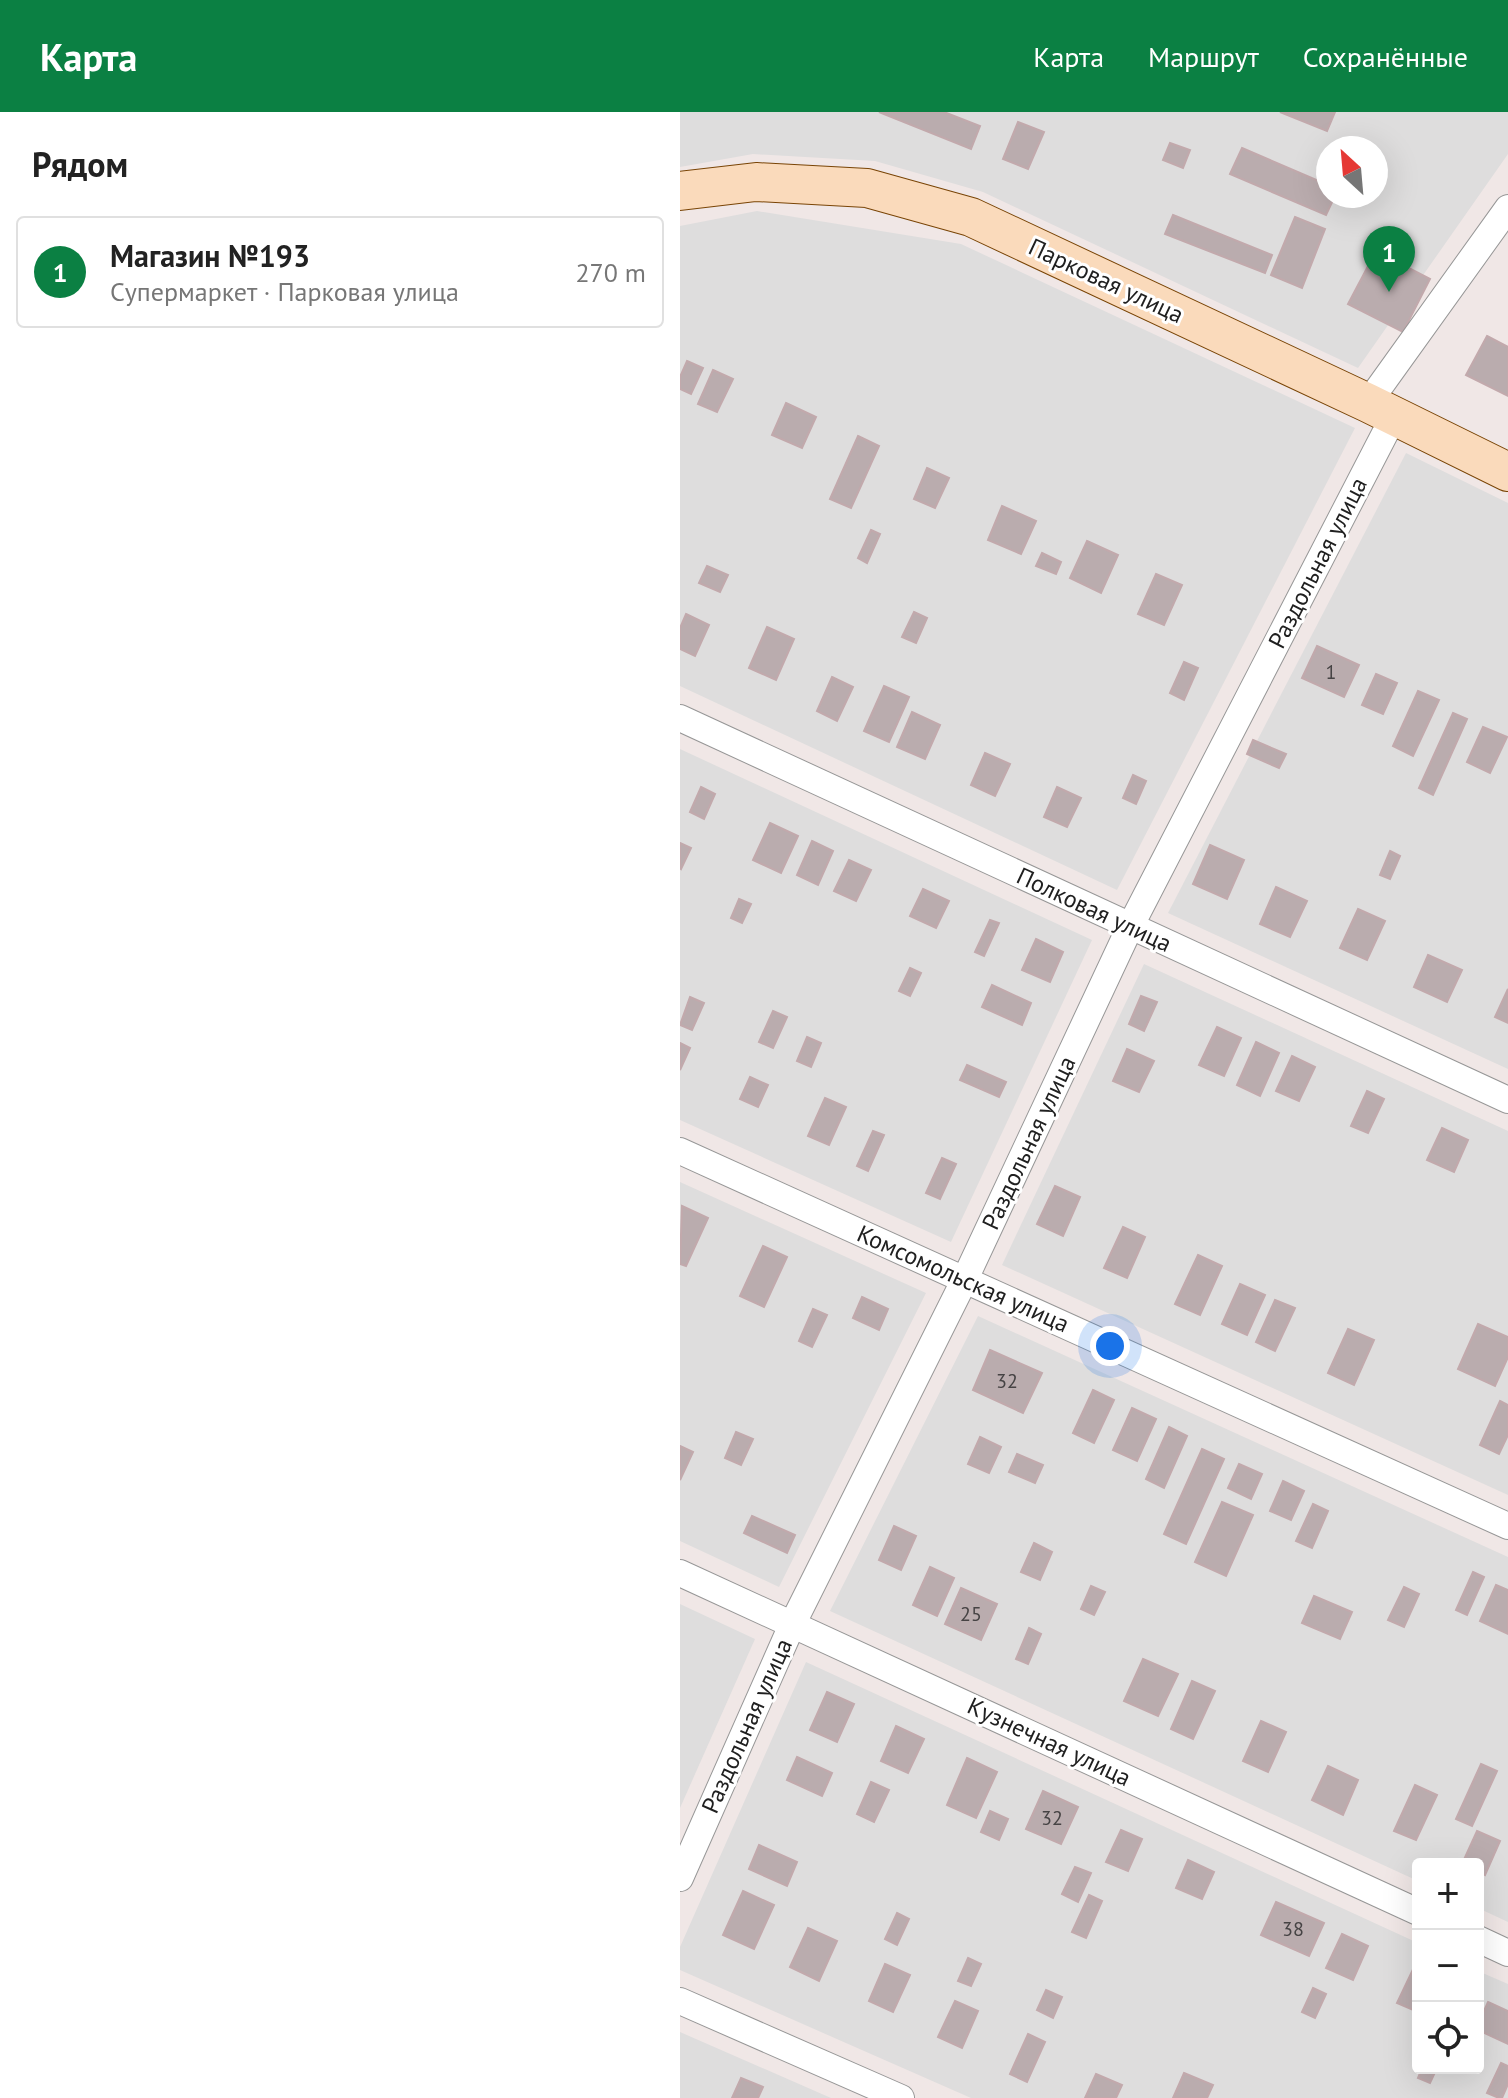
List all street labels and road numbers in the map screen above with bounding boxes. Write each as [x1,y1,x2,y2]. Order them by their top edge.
street label: Парковая улица [1024,231,1189,330]
street label: Раздольная улица [1261,472,1374,653]
street label: Полковая улица [1012,860,1177,959]
street label: Раздольная улица [975,1051,1082,1234]
street label: Комсомольская улица [852,1218,1074,1339]
street label: Раздольная улица [694,1634,799,1818]
street label: Кузнечная улица [962,1690,1136,1793]

